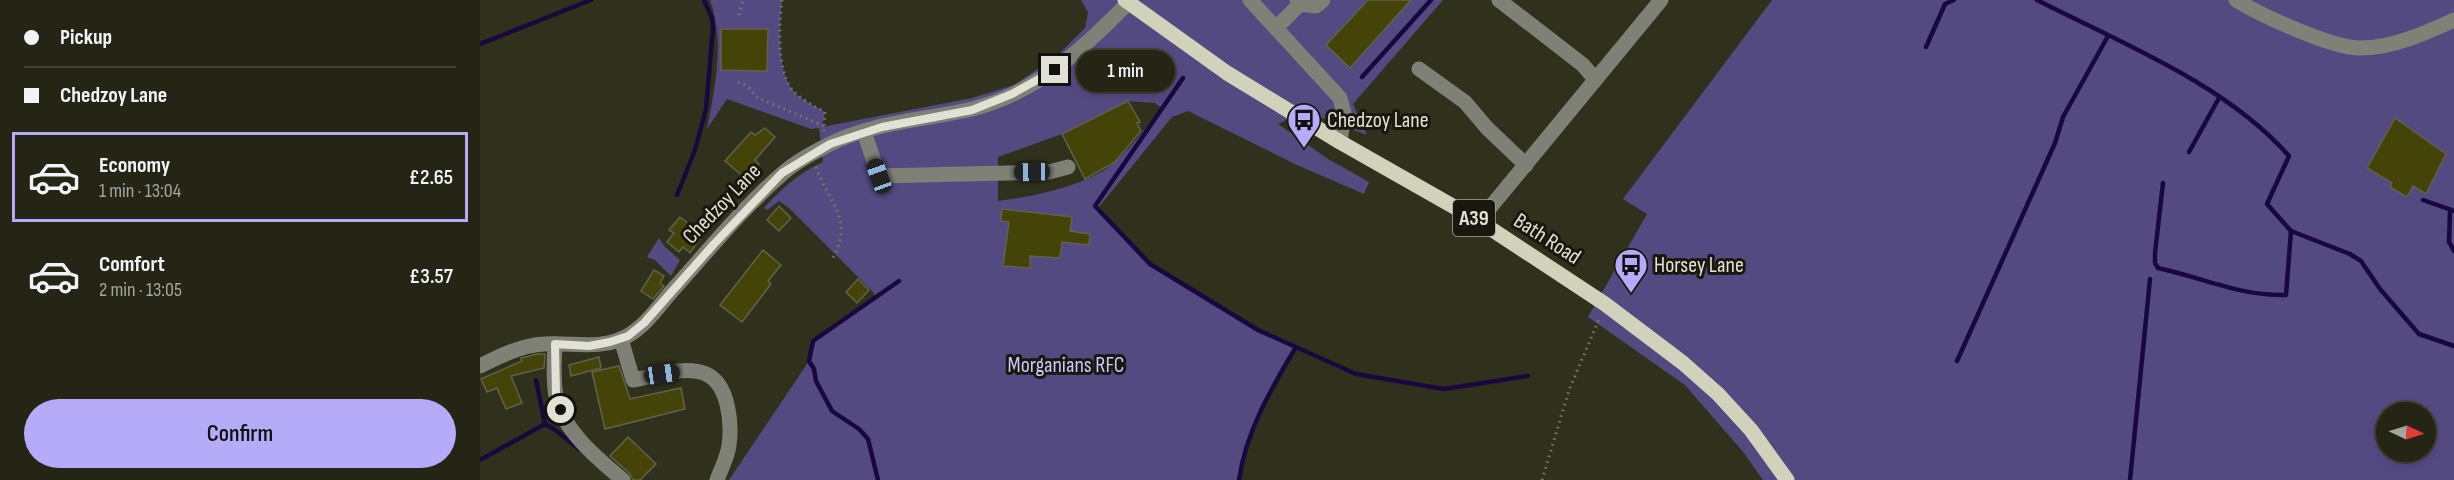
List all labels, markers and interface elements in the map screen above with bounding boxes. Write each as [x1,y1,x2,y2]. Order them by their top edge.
text: Pickup [60,24,112,51]
callout: 1 min [1076,49,1175,91]
route end [1041,56,1068,83]
text: 1 min [1107,59,1144,83]
text: Chedzoy Lane [60,82,167,109]
bus stop icon: Chedzoy Lane [1286,102,1322,149]
place label: Chedzoy Lane [1327,107,1429,134]
icon: car [27,150,81,204]
text: Economy [99,152,170,179]
car [864,156,894,196]
street label: Chedzoy Lane [677,158,767,250]
car [1014,163,1050,181]
text: £2.65 [409,164,453,191]
text: 1 min · 13:04 [99,179,181,203]
road number: A39 [1453,200,1495,236]
street label: Bath Road [1508,207,1586,271]
bus stop icon: Horsey Lane [1613,247,1649,294]
icon: car [27,249,81,303]
text: Comfort [99,251,165,278]
place label: Horsey Lane [1654,252,1744,279]
text: £3.57 [409,263,453,290]
text: 2 min · 13:05 [99,278,182,302]
park label: Morganians RFC [1008,352,1124,379]
car [643,363,681,385]
route start [547,396,574,423]
button: Confirm [24,399,456,468]
north arrow [2376,402,2436,462]
map controls [2376,402,2436,462]

